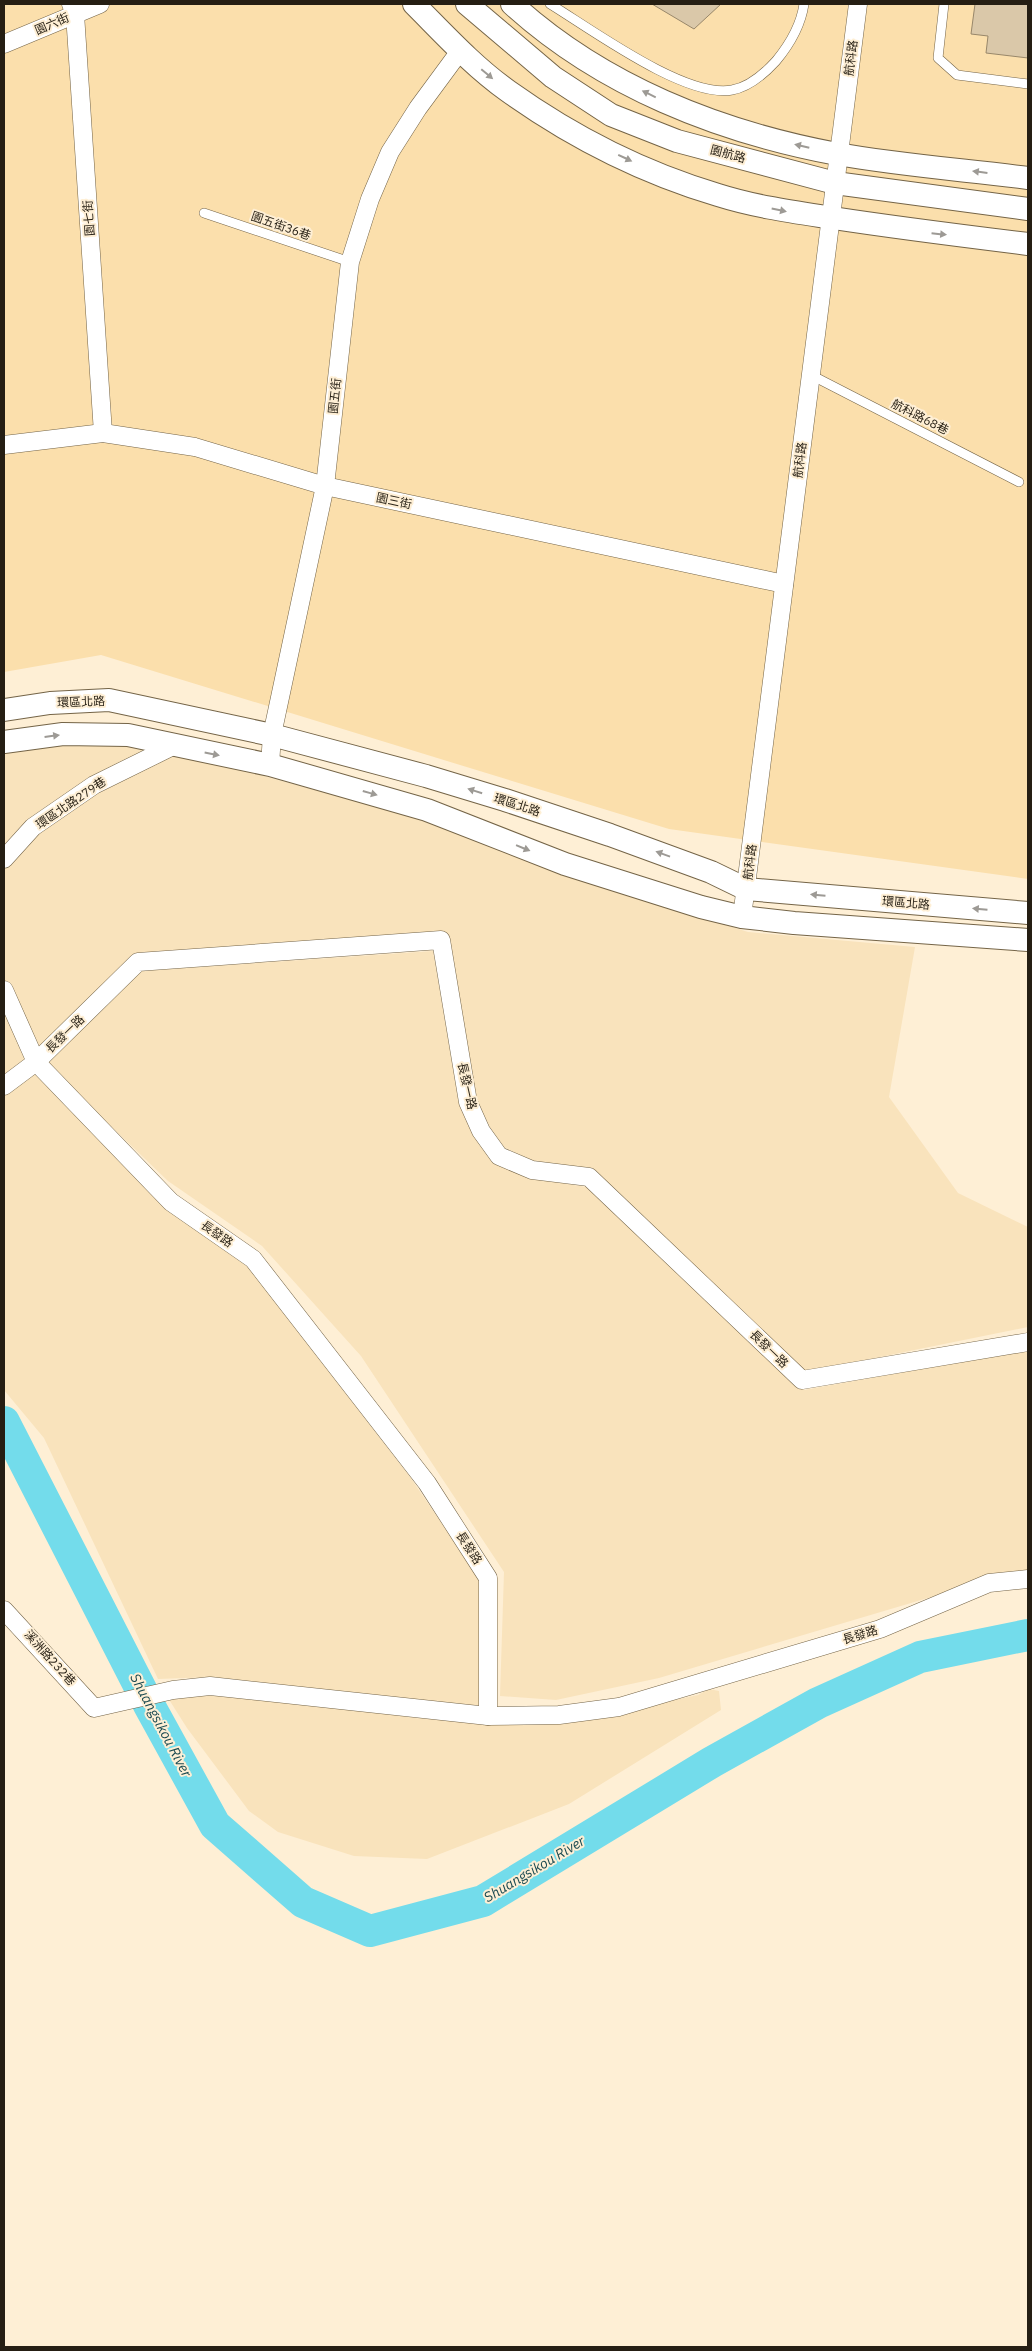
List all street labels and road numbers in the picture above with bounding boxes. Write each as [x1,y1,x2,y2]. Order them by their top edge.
street label: 園六街 [32,10,71,37]
street label: 航科路 [841,39,860,77]
street label: 園航路 [709,142,747,165]
street label: 園七街 [80,200,97,237]
street label: 園五街36巷 [249,208,313,243]
street label: 園五街 [325,377,344,415]
street label: 航科路68巷 [889,396,951,437]
street label: 航科路 [790,441,809,479]
street label: 園三街 [375,489,413,512]
street label: 環區北路 [57,693,105,710]
street label: 環區北路279巷 [33,774,109,832]
street label: 環區北路 [492,790,542,819]
street label: 航科路 [740,843,759,881]
street label: 環區北路 [881,893,931,912]
street label: 長發一路 [42,1012,87,1056]
street label: 長發一路 [455,1061,480,1111]
street label: 長發路 [198,1217,236,1250]
street label: 長發一路 [747,1327,792,1371]
street label: 長發路 [453,1529,486,1567]
street label: 長發路 [840,1622,879,1647]
street label: 溪洲路232巷 [22,1627,79,1689]

